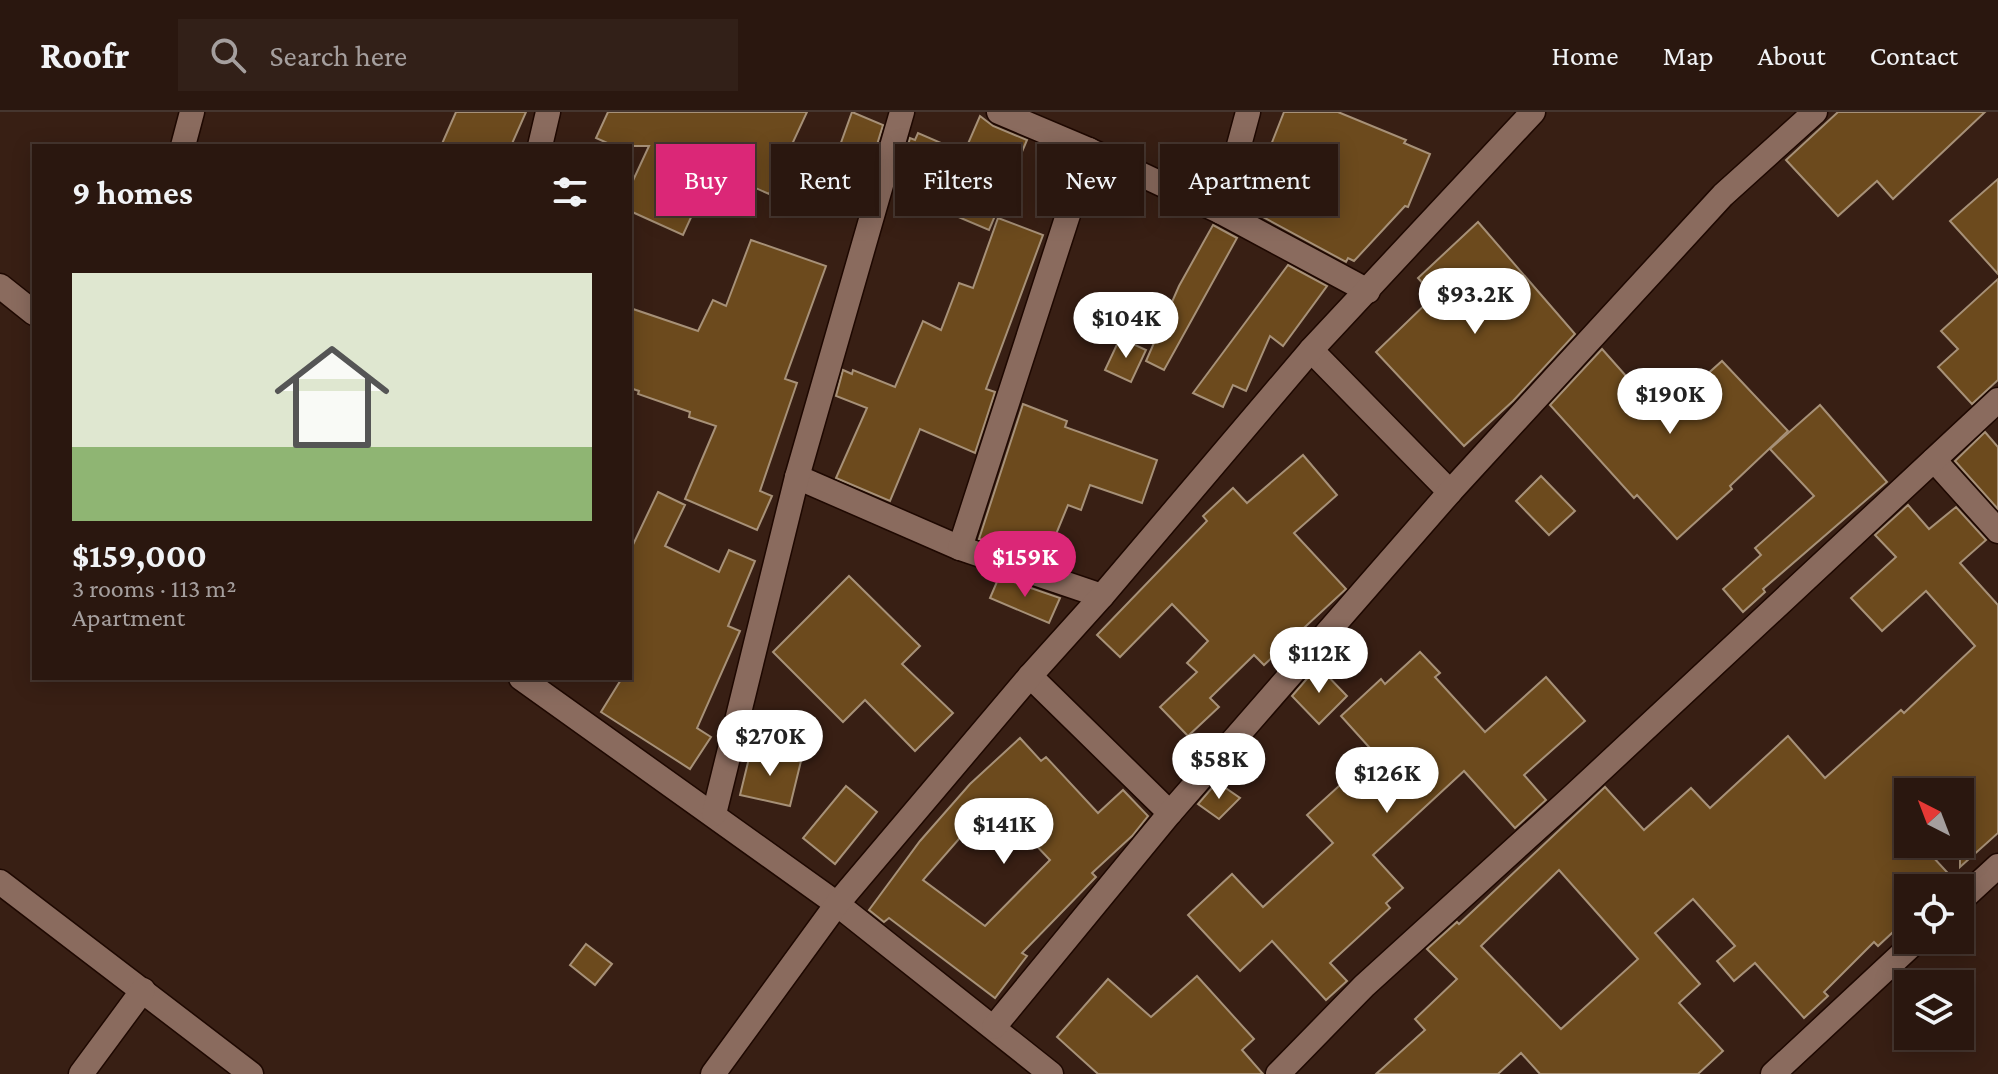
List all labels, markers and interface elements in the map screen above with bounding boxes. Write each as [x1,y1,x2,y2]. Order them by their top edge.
search box [178,19,738,91]
icon: search [206,33,250,77]
text: Roofr [40,34,130,76]
text: Search here [270,39,407,72]
text: Home [1552,40,1619,71]
text: Map [1663,40,1714,71]
text: About [1758,40,1826,71]
text: Contact [1870,40,1958,71]
chip: Buy [656,144,755,216]
chip: Rent [771,144,879,216]
chip: Filters [895,144,1021,216]
chip: New [1037,144,1144,216]
chip: Apartment [1160,144,1338,216]
icon: filters [548,170,592,214]
text: 9 homes [72,174,193,211]
pin: $93.2K [1410,268,1540,336]
text: $93.2K [1437,279,1513,308]
pin: $104K [1070,292,1182,360]
text: $104K [1091,303,1161,332]
icon: home [260,325,404,469]
pin: $190K [1614,368,1726,436]
text: $190K [1635,379,1705,408]
pin: $159K [969,531,1081,599]
text: $159,000 [72,537,207,574]
text: $159K [992,542,1058,571]
text: 3 rooms · 113 m² [72,574,236,603]
text: Apartment [72,603,185,632]
pin: $112K [1263,627,1375,695]
text: $112K [1288,638,1350,667]
pin: $270K [714,710,826,778]
text: $270K [735,721,805,750]
pin: $58K [1172,733,1266,801]
text: $58K [1190,744,1248,773]
pin: $126K [1331,747,1443,815]
text: $126K [1354,758,1420,787]
north arrow [1894,778,1974,858]
map controls [1894,778,1974,1050]
pin: $141K [948,798,1060,866]
text: $141K [972,809,1036,838]
button: locate [1894,874,1974,954]
button: layers [1894,970,1974,1050]

